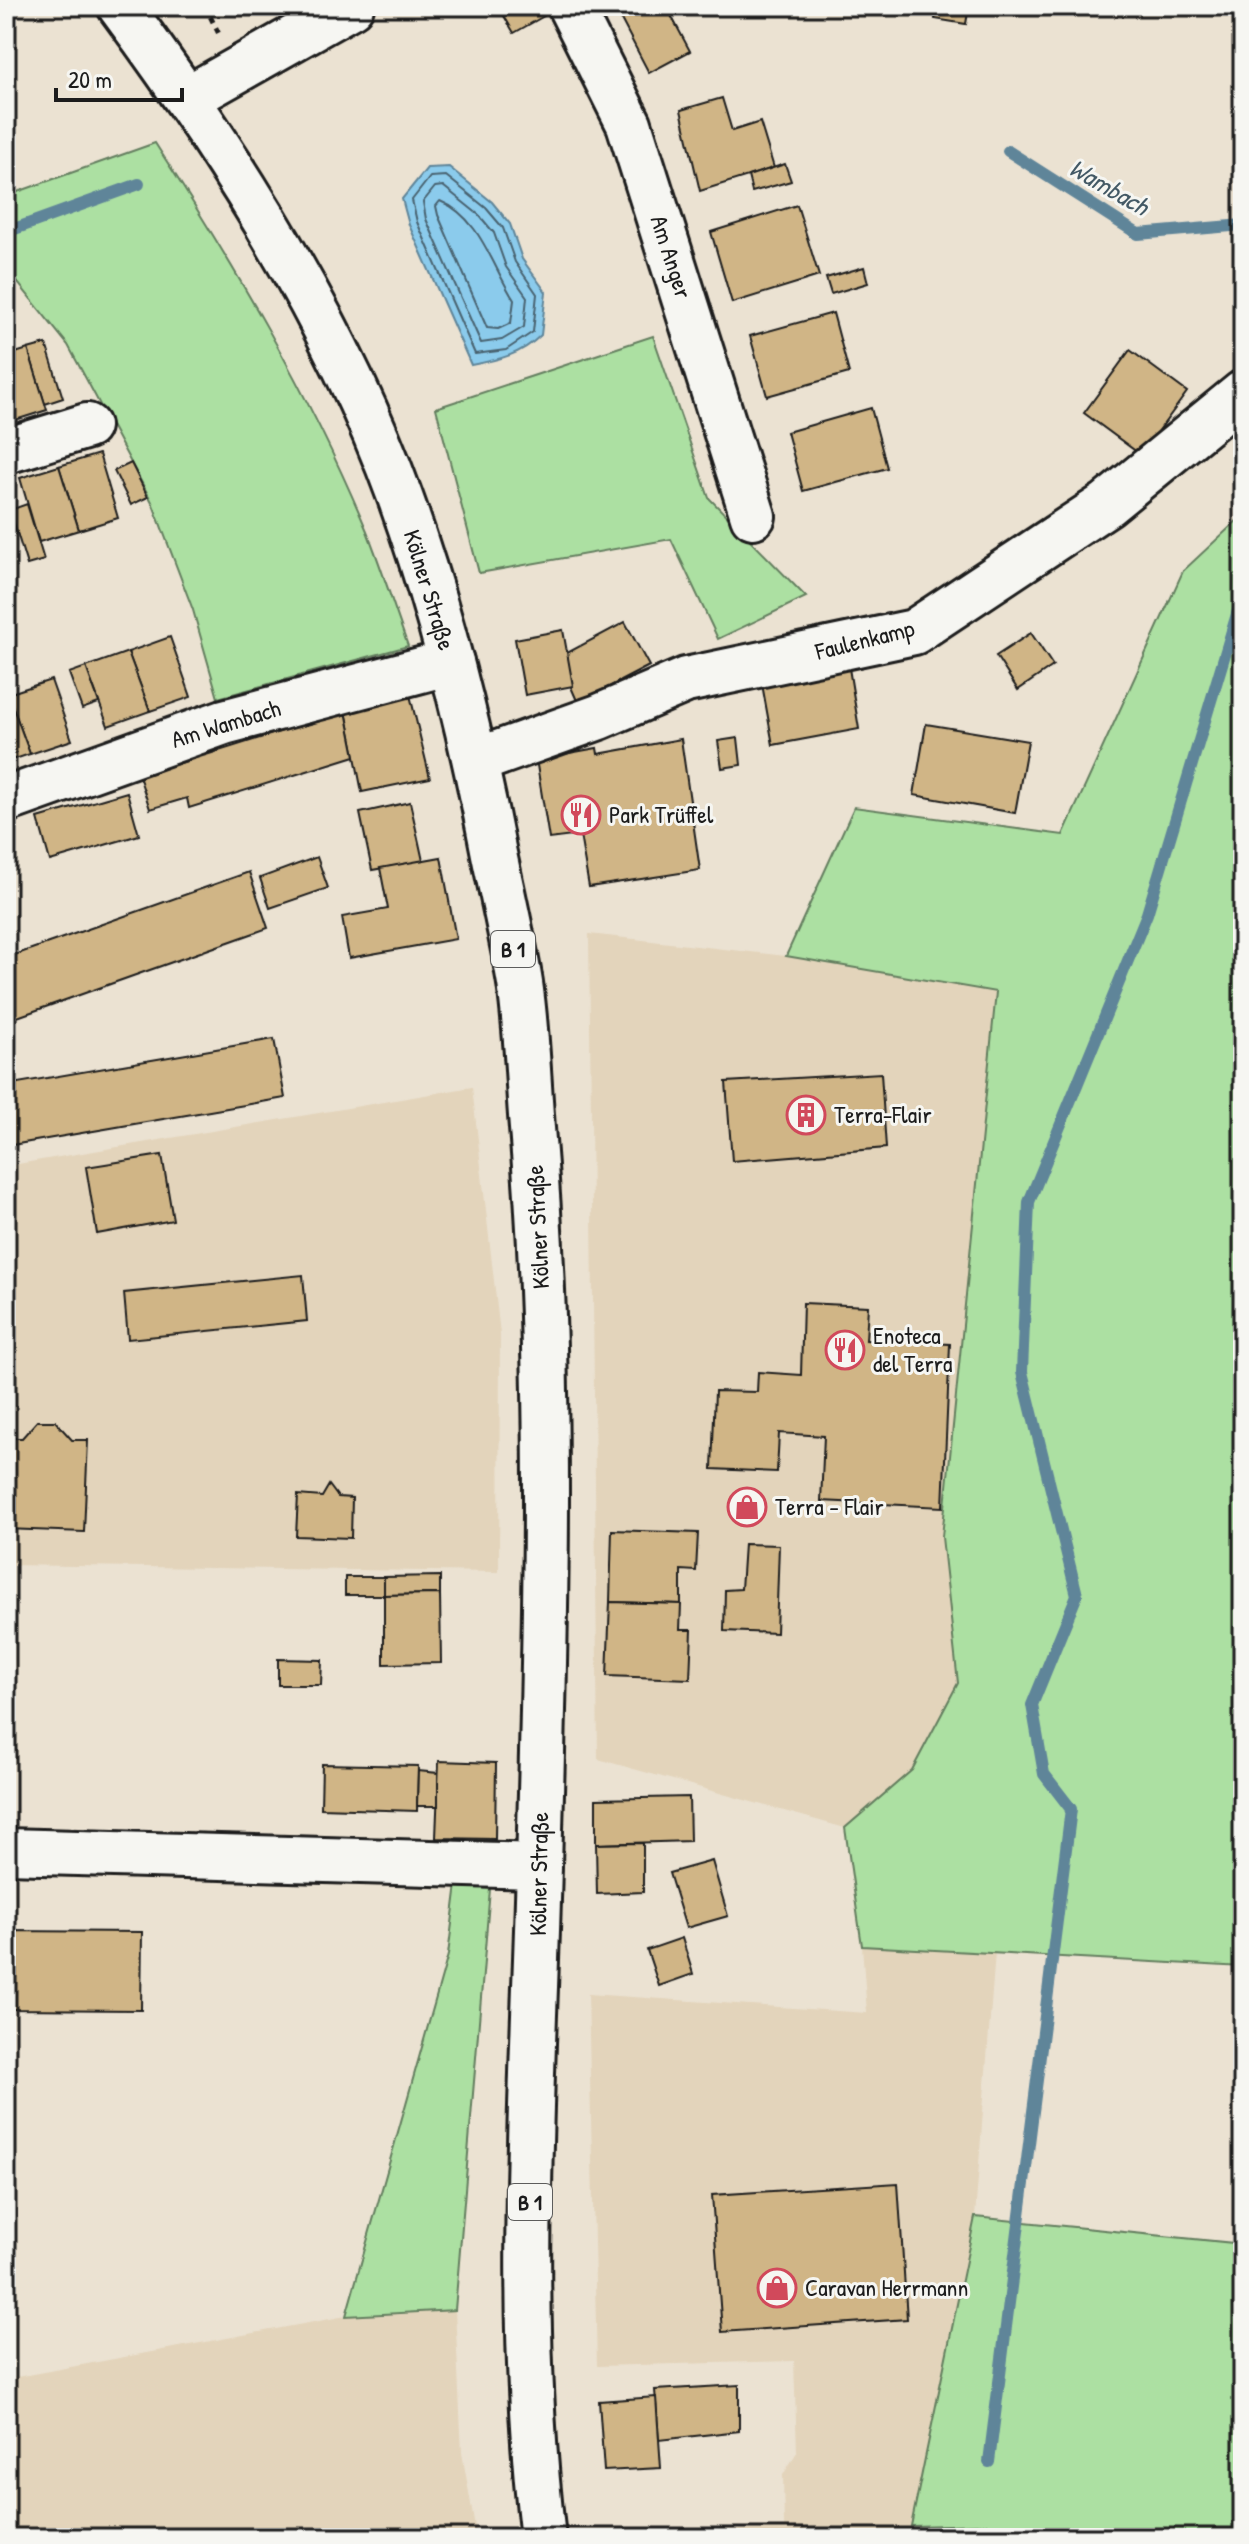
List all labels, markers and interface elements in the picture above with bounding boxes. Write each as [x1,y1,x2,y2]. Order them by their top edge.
scale bar [56,52,182,102]
text: 20 m [68,63,112,95]
water label: Wambach [1063,150,1157,224]
street label: Am Anger [644,211,700,302]
street label: Kölner Straße [397,526,464,654]
street label: Faulenkamp [811,611,918,667]
street label: Am Wambach [167,691,284,755]
restaurant icon: Park Trüffel [560,794,602,836]
place label: Park Trüffel [609,798,714,830]
road number: B 1 [491,931,535,967]
building icon: Terra-Flair [785,1094,827,1136]
place label: Terra-Flair [834,1098,932,1130]
street label: Kölner Straße [518,1164,556,1290]
place label: Enoteca del Terra [873,1319,953,1379]
restaurant icon: Enoteca del Terra [824,1329,866,1371]
shop icon: Terra - Flair [726,1486,768,1528]
place label: Terra - Flair [775,1490,884,1522]
street label: Kölner Straße [521,1811,555,1936]
road number: B 1 [508,2184,552,2220]
shop icon: Caravan Herrmann [756,2267,798,2309]
place label: Caravan Herrmann [805,2271,968,2303]

